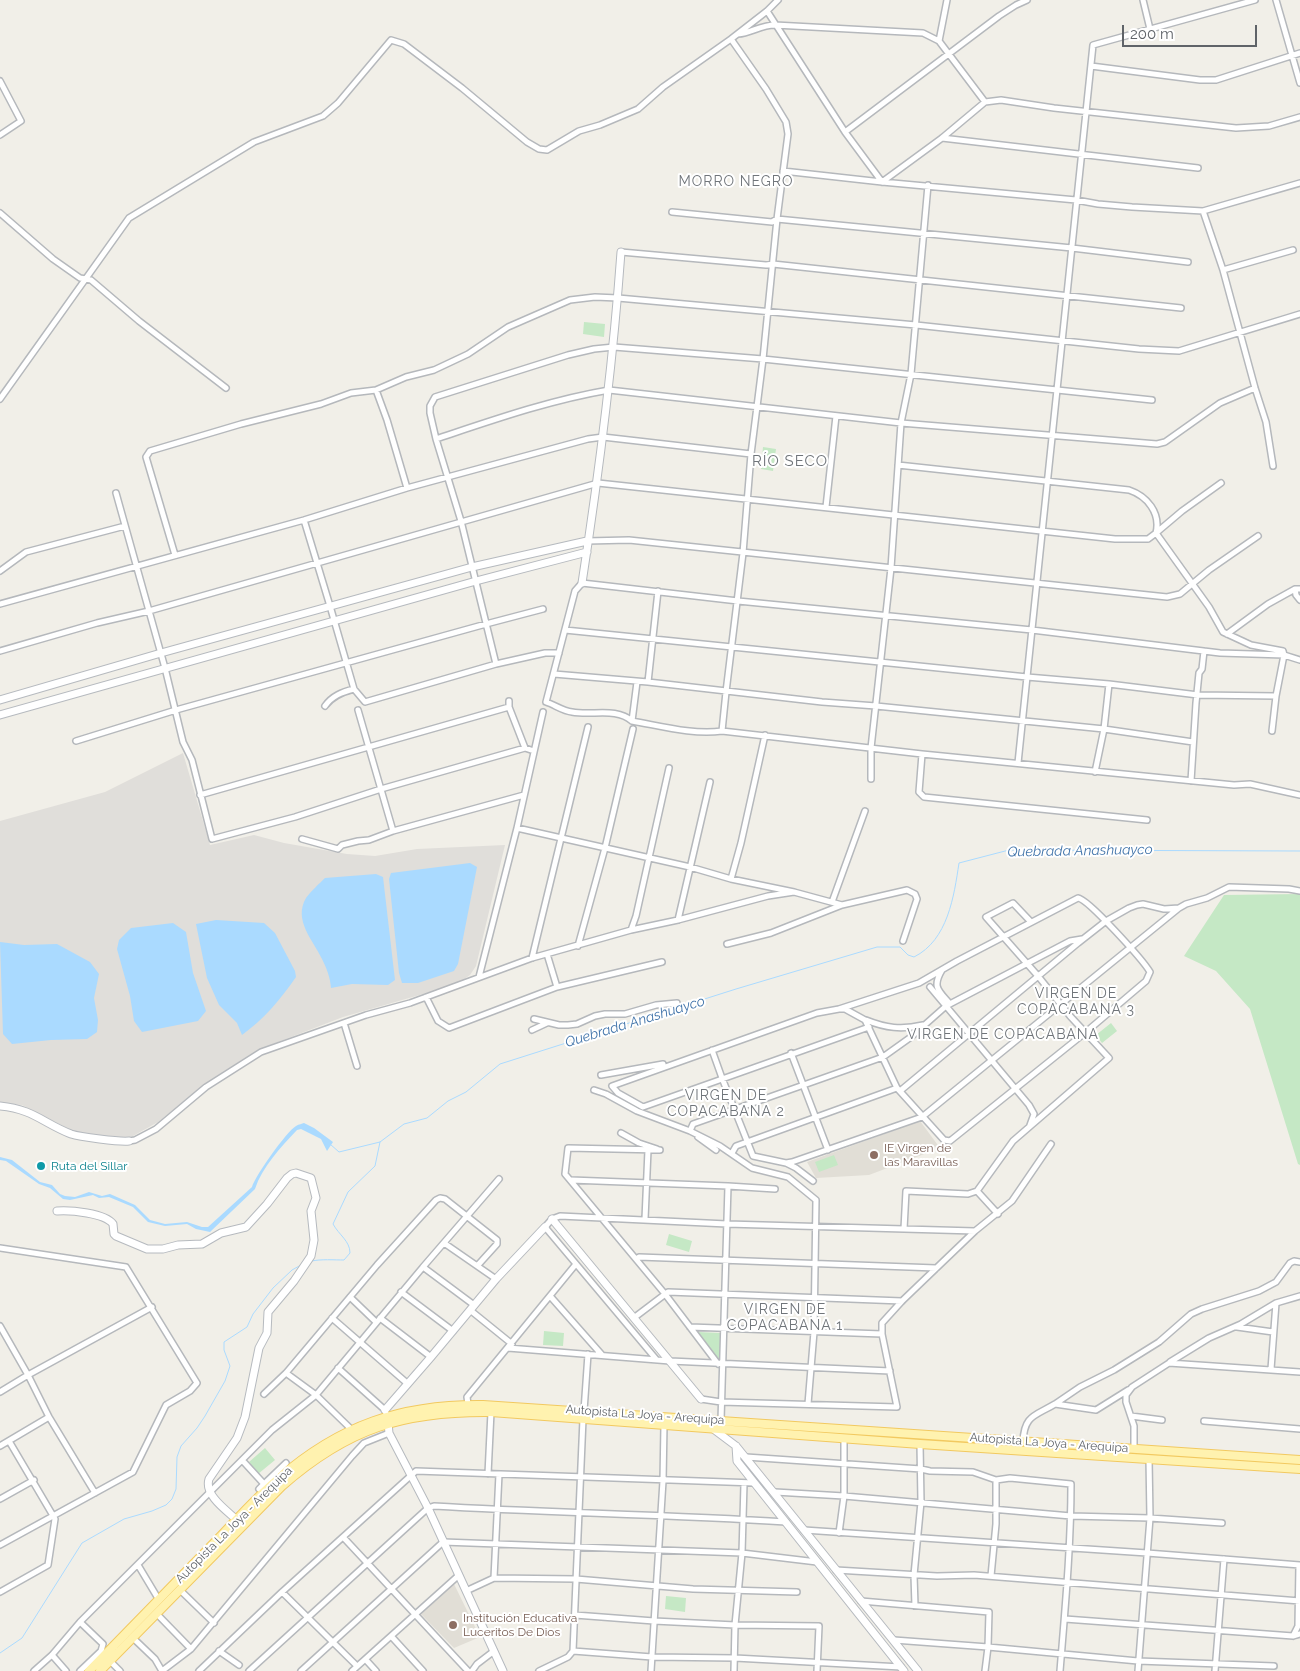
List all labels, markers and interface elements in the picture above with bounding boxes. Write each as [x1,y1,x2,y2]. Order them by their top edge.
scale bar [1125,15,1260,47]
text: 200 m [1130,25,1174,43]
district label: MORRO NEGRO [677,174,795,190]
district label: RÍO SECO [751,452,829,470]
water label: Quebrada Anashuayco [1007,841,1153,861]
district label: VIRGEN DE COPACABANA 3 [1016,986,1136,1019]
water label: Quebrada Anashuayco [563,993,707,1051]
district label: VIRGEN DE COPACABANA [904,1027,1102,1043]
district label: VIRGEN DE COPACABANA 2 [666,1088,786,1120]
place label: IE Virgen de las Maravillas [884,1141,958,1169]
marker: IE Virgen de las Maravillas [868,1149,880,1161]
place label: Ruta del Sillar [51,1159,128,1173]
marker: Ruta del Sillar [35,1160,47,1172]
district label: VIRGEN DE COPACABANA 1 [725,1302,845,1334]
street label: Autopista La Joya - Arequipa [565,1402,725,1428]
street label: Autopista La Joya - Arequipa [969,1430,1129,1456]
street label: Autopista La Joya - Arequipa [173,1464,295,1586]
place label: Institución Educativa Luceritos De Dios [463,1611,577,1639]
marker: Institución Educativa Luceritos De Dios [447,1619,459,1631]

